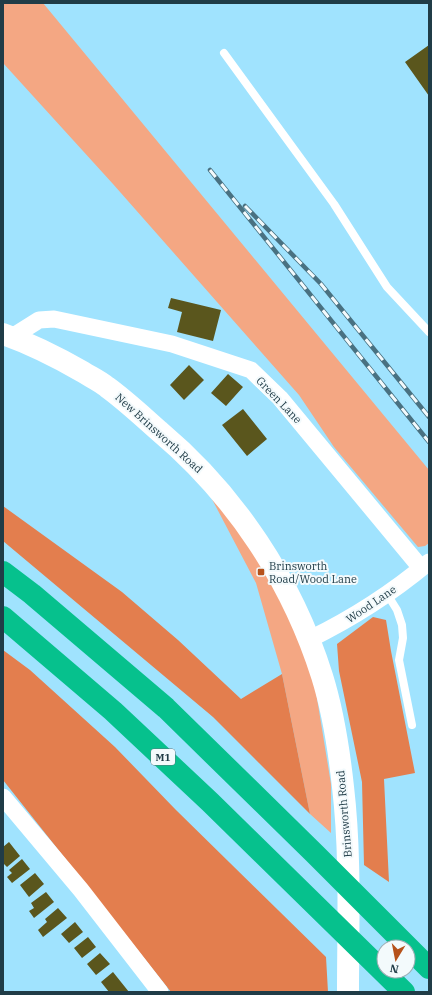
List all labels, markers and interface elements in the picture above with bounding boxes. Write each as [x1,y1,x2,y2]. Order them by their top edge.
street label: Green Lane [253,374,305,426]
street label: New Brinsworth Road [112,390,206,476]
place label: Brinsworth Road/Wood Lane [269,559,357,586]
marker: Brinsworth Road/Wood Lane [256,567,266,577]
street label: Wood Lane [343,582,399,626]
road number: M1 [151,749,175,765]
street label: Brinsworth Road [333,770,355,858]
north arrow [376,939,416,979]
text: N [388,961,400,976]

